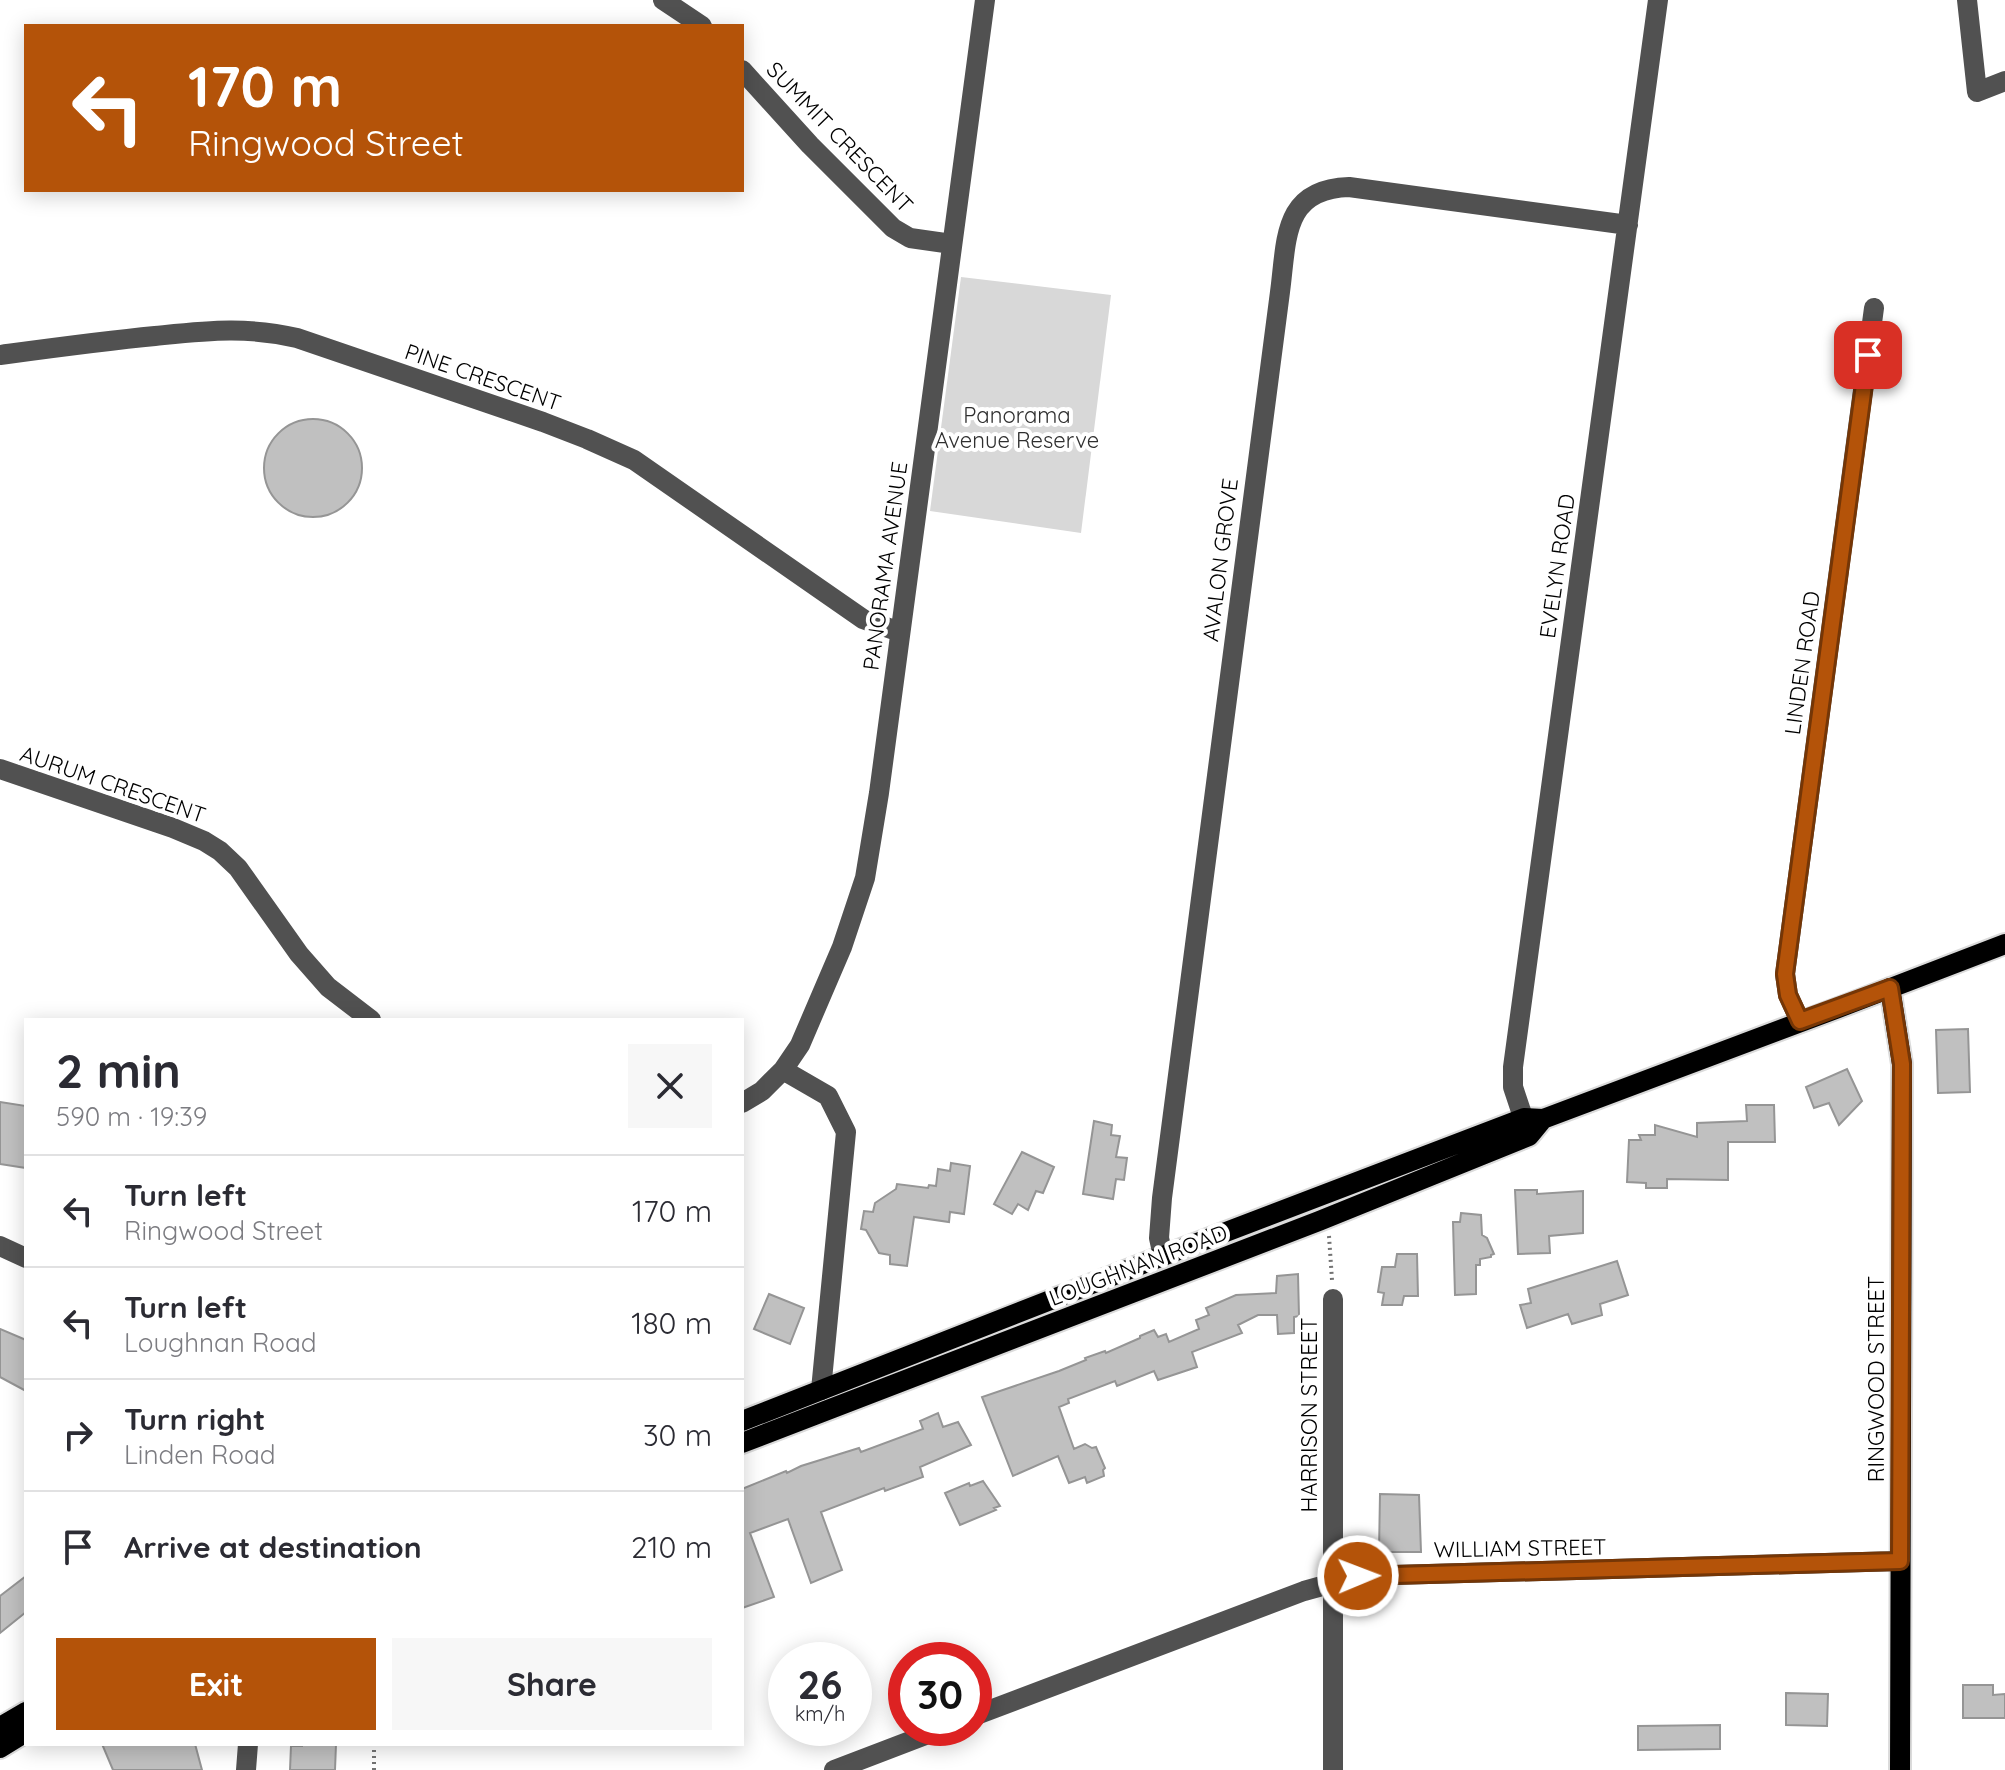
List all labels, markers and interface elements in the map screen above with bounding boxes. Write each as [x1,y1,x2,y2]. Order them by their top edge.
text: 170 m [188,51,342,121]
icon: left [56,56,160,160]
street label: SUMMIT CRESCENT [761,56,919,218]
text: Ringwood Street [188,120,464,165]
pin [1834,321,1902,389]
icon: arrive [1846,333,1890,377]
street label: PINE CRESCENT [401,337,565,417]
park label: Panorama Avenue Reserve [935,401,1099,454]
street label: PANORAMA AVENUE [857,460,913,672]
street label: AVALON GROVE [1196,477,1244,643]
street label: EVELYN ROAD [1533,492,1581,640]
street label: LINDEN ROAD [1778,589,1826,737]
street label: AURUM CRESCENT [17,739,209,829]
text: 2 min [56,1040,181,1100]
button: close [628,1044,712,1128]
text: 590 m · 19:39 [56,1100,207,1133]
text: Turn left [124,1176,247,1214]
icon: left [56,1189,100,1233]
text: 170 m [632,1192,712,1230]
text: Ringwood Street [124,1214,323,1247]
street label: LOUGHNAN ROAD [1045,1218,1231,1312]
street label: RINGWOOD STREET [1862,1276,1890,1482]
text: Turn left [124,1288,247,1326]
icon: left [56,1301,100,1345]
text: 180 m [631,1304,712,1342]
street label: HARRISON STREET [1295,1318,1323,1512]
text: Loughnan Road [124,1326,316,1359]
text: Turn right [124,1400,265,1438]
icon: right [56,1413,100,1457]
text: 30 m [643,1416,712,1454]
text: Linden Road [124,1438,276,1471]
icon: arrive [56,1525,100,1569]
text: Arrive at destination [124,1528,422,1566]
text: 210 m [631,1528,712,1566]
street label: WILLIAM STREET [1433,1532,1607,1564]
position arrow [1316,1534,1400,1618]
button: Exit [56,1638,376,1730]
button: Share [392,1638,712,1730]
speed limit sign: 30 [888,1642,992,1746]
text: 26 [798,1659,842,1709]
text: km/h [795,1701,845,1726]

